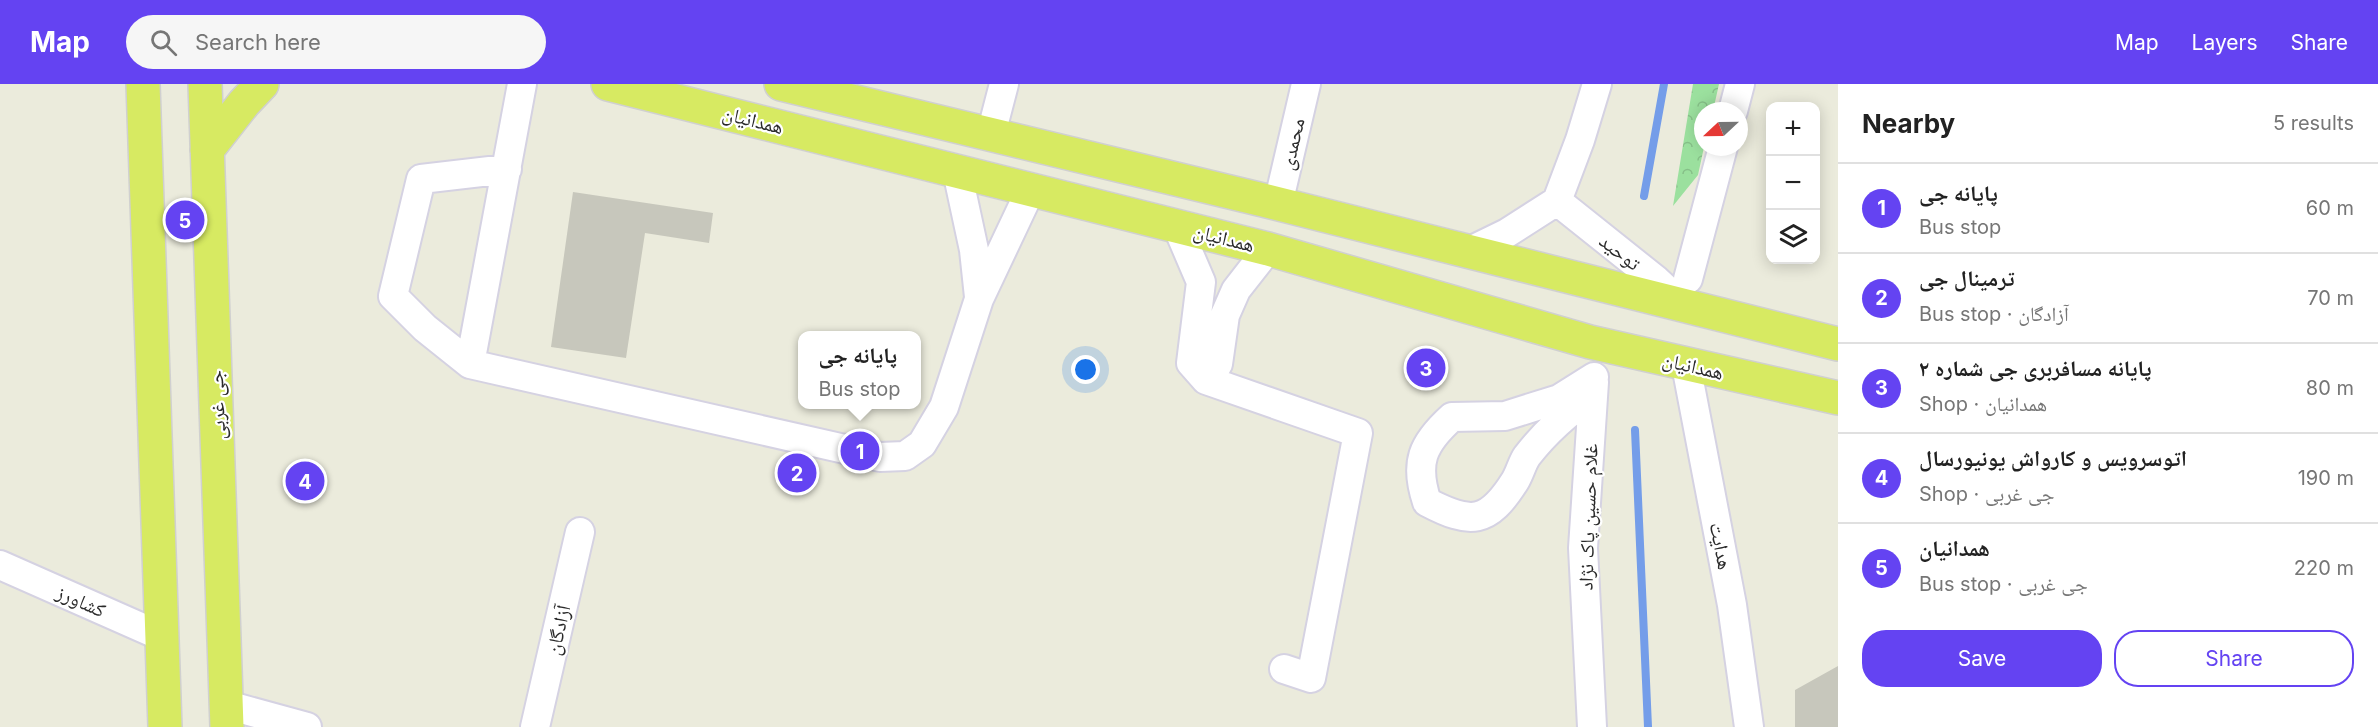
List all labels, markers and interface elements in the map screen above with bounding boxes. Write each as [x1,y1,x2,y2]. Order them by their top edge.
search box [126,15,546,69]
text: Map [30,25,90,59]
icon: search [147,26,180,59]
text: Search here [195,29,321,55]
text: Map [2115,30,2159,55]
text: Layers [2192,30,2258,55]
text: Share [2291,30,2348,55]
street label: همدانیان [720,101,786,139]
north arrow [1694,102,1748,156]
map controls [1766,102,1820,264]
button: + [1766,102,1820,156]
text: Nearby [1862,108,1955,139]
text: 5 results [2273,111,2354,135]
street label: محمدی [1274,116,1310,172]
button: − [1766,156,1820,210]
text: پایانه جی [1919,180,1998,206]
text: 1 [1877,196,1886,220]
text: 60 m [2306,196,2354,220]
pin: 5 [166,198,204,242]
button: layers [1766,210,1820,264]
text: Bus stop [1919,215,2001,239]
street label: همدانیان [1191,219,1257,257]
street label: توحید [1595,228,1645,276]
text: ترمینال جی [1919,265,2014,291]
text: 2 [1875,286,1888,310]
text: 70 m [2307,286,2354,310]
text: Bus stop · آزادگان [1919,302,2069,326]
popup [798,331,921,409]
text: پایانه جی [818,342,897,368]
pin: 3 [1406,346,1446,390]
street label: همدانیان [1660,347,1726,385]
your location [1071,355,1100,384]
text: پایانه مسافربری جی شماره ۲ [1919,355,2151,381]
street label: جی غربی [204,370,230,440]
text: 3 [1875,376,1888,400]
text: 80 m [2306,376,2354,400]
text: Bus stop [818,377,901,401]
text: Shop · همدانیان [1919,392,2047,416]
pin: 1 [840,428,880,473]
street label: غلام حسین پاک نژاد [1573,443,1605,591]
text: اتوسرویس و کارواش یونیورسال [1919,445,2187,471]
pin: 2 [778,450,816,496]
pin: 4 [286,458,324,504]
text: 4 [1875,466,1888,490]
text: 190 m [2298,466,2354,490]
text: Shop · جی غربی [1919,482,2054,506]
street label: هدایت [1705,520,1737,572]
text: همدانیان [1919,535,1990,561]
text: 5 [1875,556,1888,580]
text: 220 m [2294,556,2354,580]
text: Bus stop · جی غربی [1919,572,2088,596]
street label: کشاورز [52,579,109,622]
street label: آزادگان [541,602,576,657]
button: Save [1862,630,2102,687]
button: Share [2114,630,2354,687]

